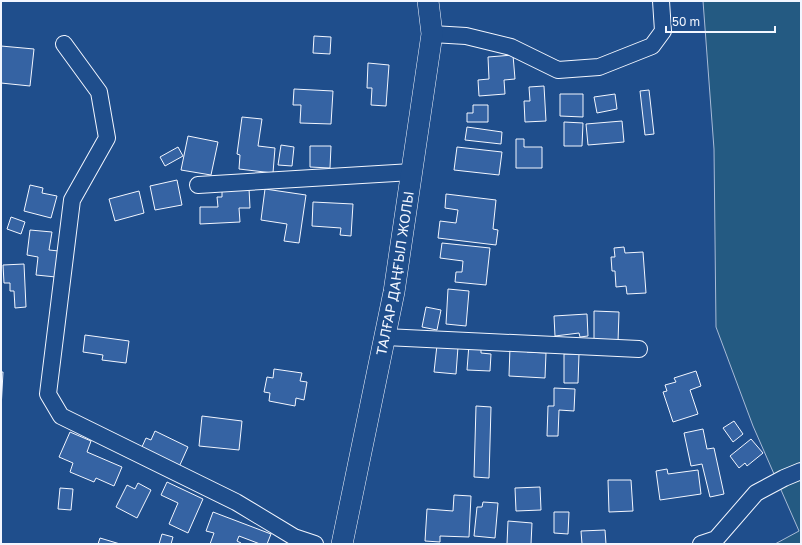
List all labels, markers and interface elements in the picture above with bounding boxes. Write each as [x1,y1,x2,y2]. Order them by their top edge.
scale bar [666,8,775,34]
text: 50 m [672,14,700,29]
street label: ТАЛҒАР ДАҢҒЫЛ ЖОЛЫ [372,190,417,357]

